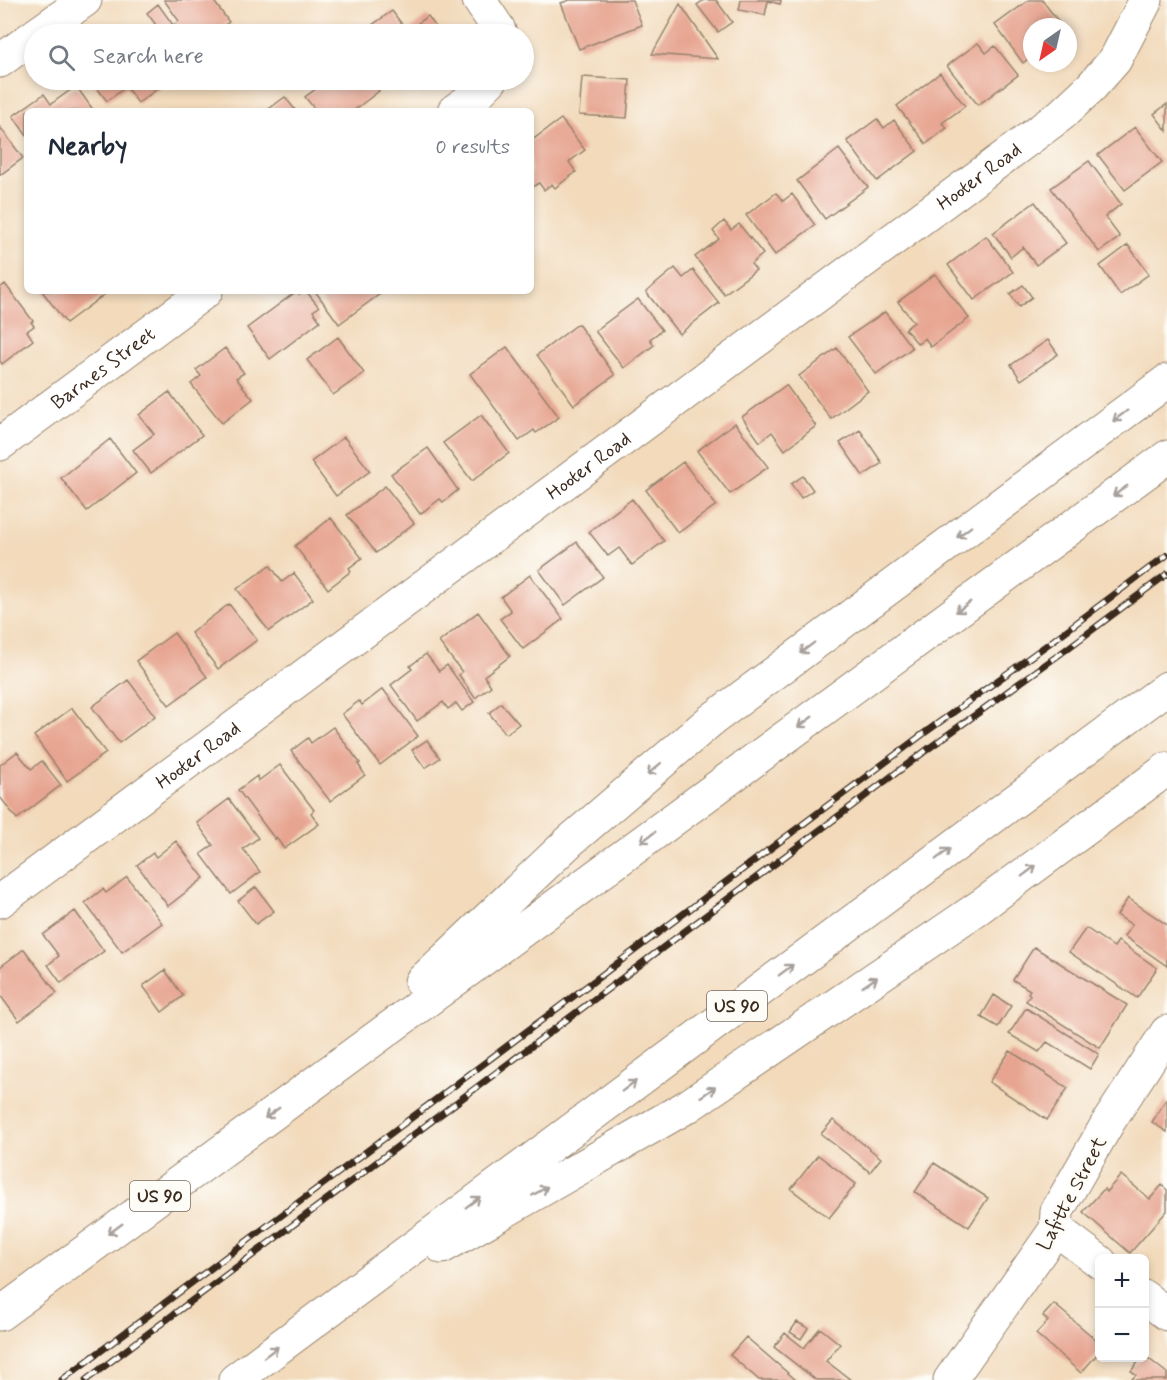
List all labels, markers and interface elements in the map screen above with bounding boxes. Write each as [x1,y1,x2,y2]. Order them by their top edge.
north arrow [1023,18,1077,72]
search box [24,24,534,90]
icon: search [45,41,78,74]
text: Search here [93,43,204,71]
text: Nearby [48,130,127,164]
text: 0 results [436,134,510,161]
street label: Hooter Road [932,137,1027,218]
street label: Barnes Street [46,321,161,417]
one-way arrow [1112,409,1128,422]
street label: Hooter Road [541,426,637,507]
one-way arrow [1112,485,1128,498]
one-way arrow [956,526,972,538]
one-way arrow [955,601,971,613]
one-way arrow [799,642,815,655]
street label: Hooter Road [151,715,246,796]
one-way arrow [798,716,814,728]
one-way arrow [647,762,662,776]
one-way arrow [641,831,657,844]
one-way arrow [934,848,950,861]
one-way arrow [1021,864,1037,877]
one-way arrow [778,964,794,977]
one-way arrow [861,976,877,988]
road number: US 90 [707,991,767,1021]
one-way arrow [621,1080,637,1093]
one-way arrow [700,1086,716,1098]
one-way arrow [265,1107,281,1119]
street label: Lafitte Street [1031,1132,1114,1255]
road number: US 90 [130,1181,190,1211]
one-way arrow [531,1185,548,1197]
one-way arrow [464,1196,480,1209]
one-way arrow [108,1223,124,1235]
map controls [1095,1254,1149,1362]
button: + [1095,1254,1149,1308]
button: − [1095,1308,1149,1362]
one-way arrow [263,1346,279,1359]

